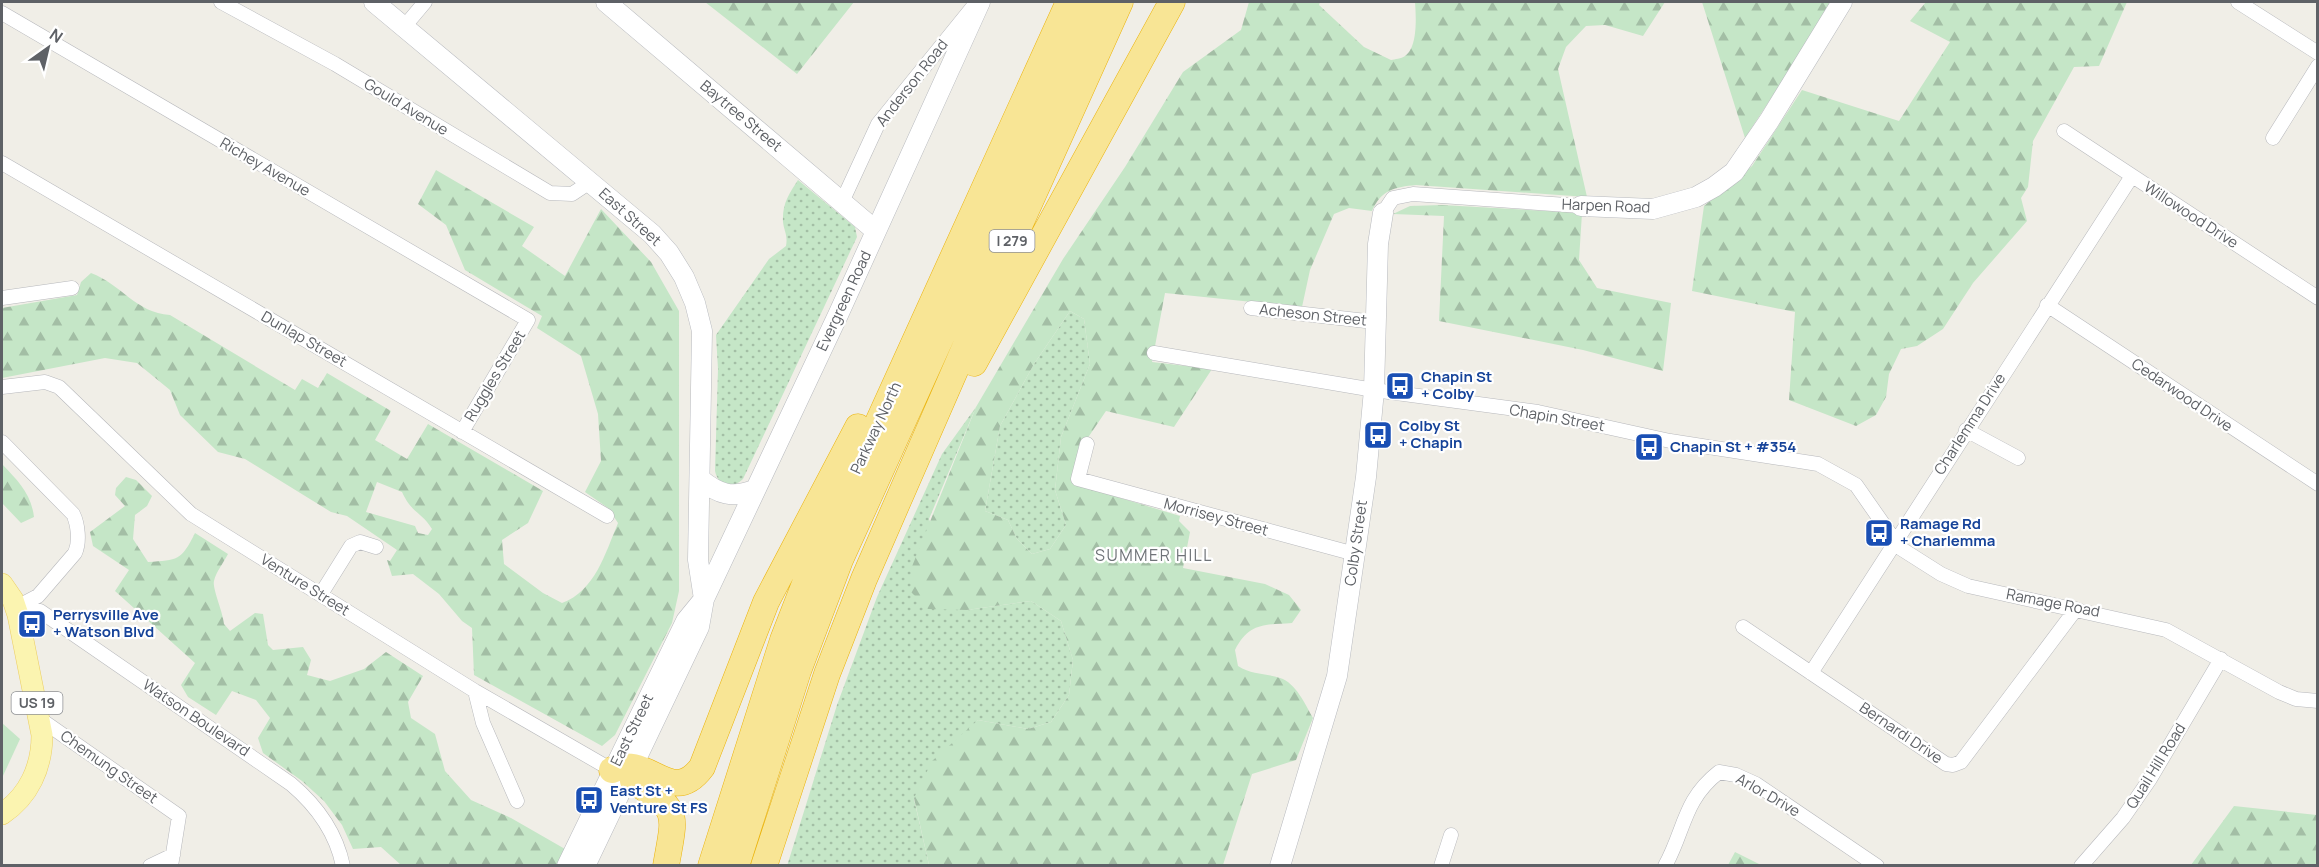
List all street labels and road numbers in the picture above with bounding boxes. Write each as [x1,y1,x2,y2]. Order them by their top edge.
street label: Anderson Road [871,35,952,131]
street label: Gould Avenue [360,73,453,140]
street label: Baytree Street [696,75,787,156]
street label: Richey Avenue [216,132,314,201]
street label: Willowood Drive [2140,176,2243,253]
street label: East Street [594,183,666,250]
street label: Harpen Road [1561,193,1651,218]
road number: I 279 [990,230,1034,252]
street label: Evergreen Road [811,247,876,354]
street label: Acheson Street [1258,298,1368,331]
street label: Dunlap Street [258,306,351,372]
street label: Ruggles Street [459,326,530,425]
street label: Cedarwood Drive [2127,353,2237,436]
street label: Charlemma Drive [1929,369,2010,479]
street label: Parkway North [845,378,906,477]
street label: Chapin Street [1508,399,1606,436]
street label: Morrisey Street [1162,492,1271,541]
street label: Colby Street [1339,499,1372,587]
street label: Venture Street [257,549,354,620]
street label: Ramage Road [2004,583,2102,622]
street label: Watson Boulevard [139,674,254,761]
street label: East Street [605,690,658,769]
road number: US 19 [12,692,63,714]
street label: Bernardi Drive [1855,697,1947,768]
street label: Quail Hill Road [2121,719,2190,813]
street label: Chemung Street [56,725,162,808]
street label: Arlor Drive [1732,768,1804,821]

